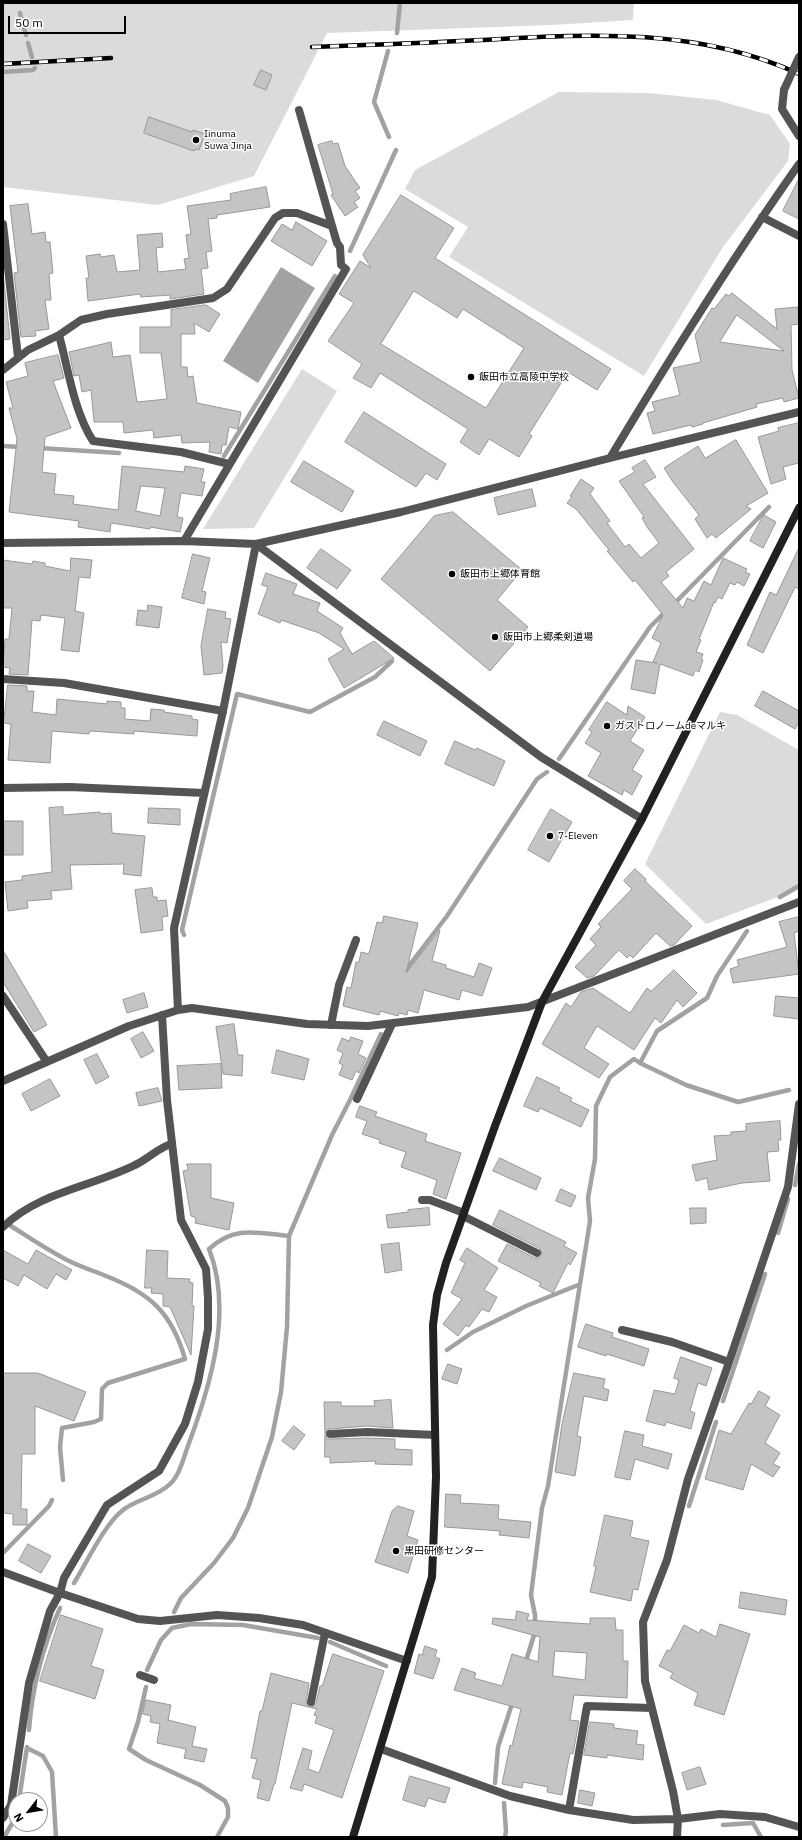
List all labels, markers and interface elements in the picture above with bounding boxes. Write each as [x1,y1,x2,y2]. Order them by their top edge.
scale bar [10,8,128,34]
text: 50 m [15,15,43,30]
place label: Iinuma Suwa Jinja [204,128,252,152]
marker: Iinuma Suwa Jinja [191,135,201,145]
place label: 飯田市立高陵中学校 [479,371,569,383]
marker: 飯田市立高陵中学校 [466,372,476,382]
place label: 飯田市上郷体育館 [460,568,540,580]
marker: 飯田市上郷体育館 [447,569,457,579]
place label: 飯田市上郷柔剣道場 [503,631,593,643]
marker: 飯田市上郷柔剣道場 [490,632,500,642]
place label: ガストロノームdeマルキ [615,720,726,732]
marker: ガストロノームdeマルキ [602,721,612,731]
place label: 7-Eleven [558,830,598,842]
marker: 7-Eleven [545,831,555,841]
place label: 黒田研修センター [404,1545,484,1557]
marker: 黒田研修センター [391,1546,401,1556]
north arrow [8,1792,48,1832]
text: N [11,1811,27,1825]

